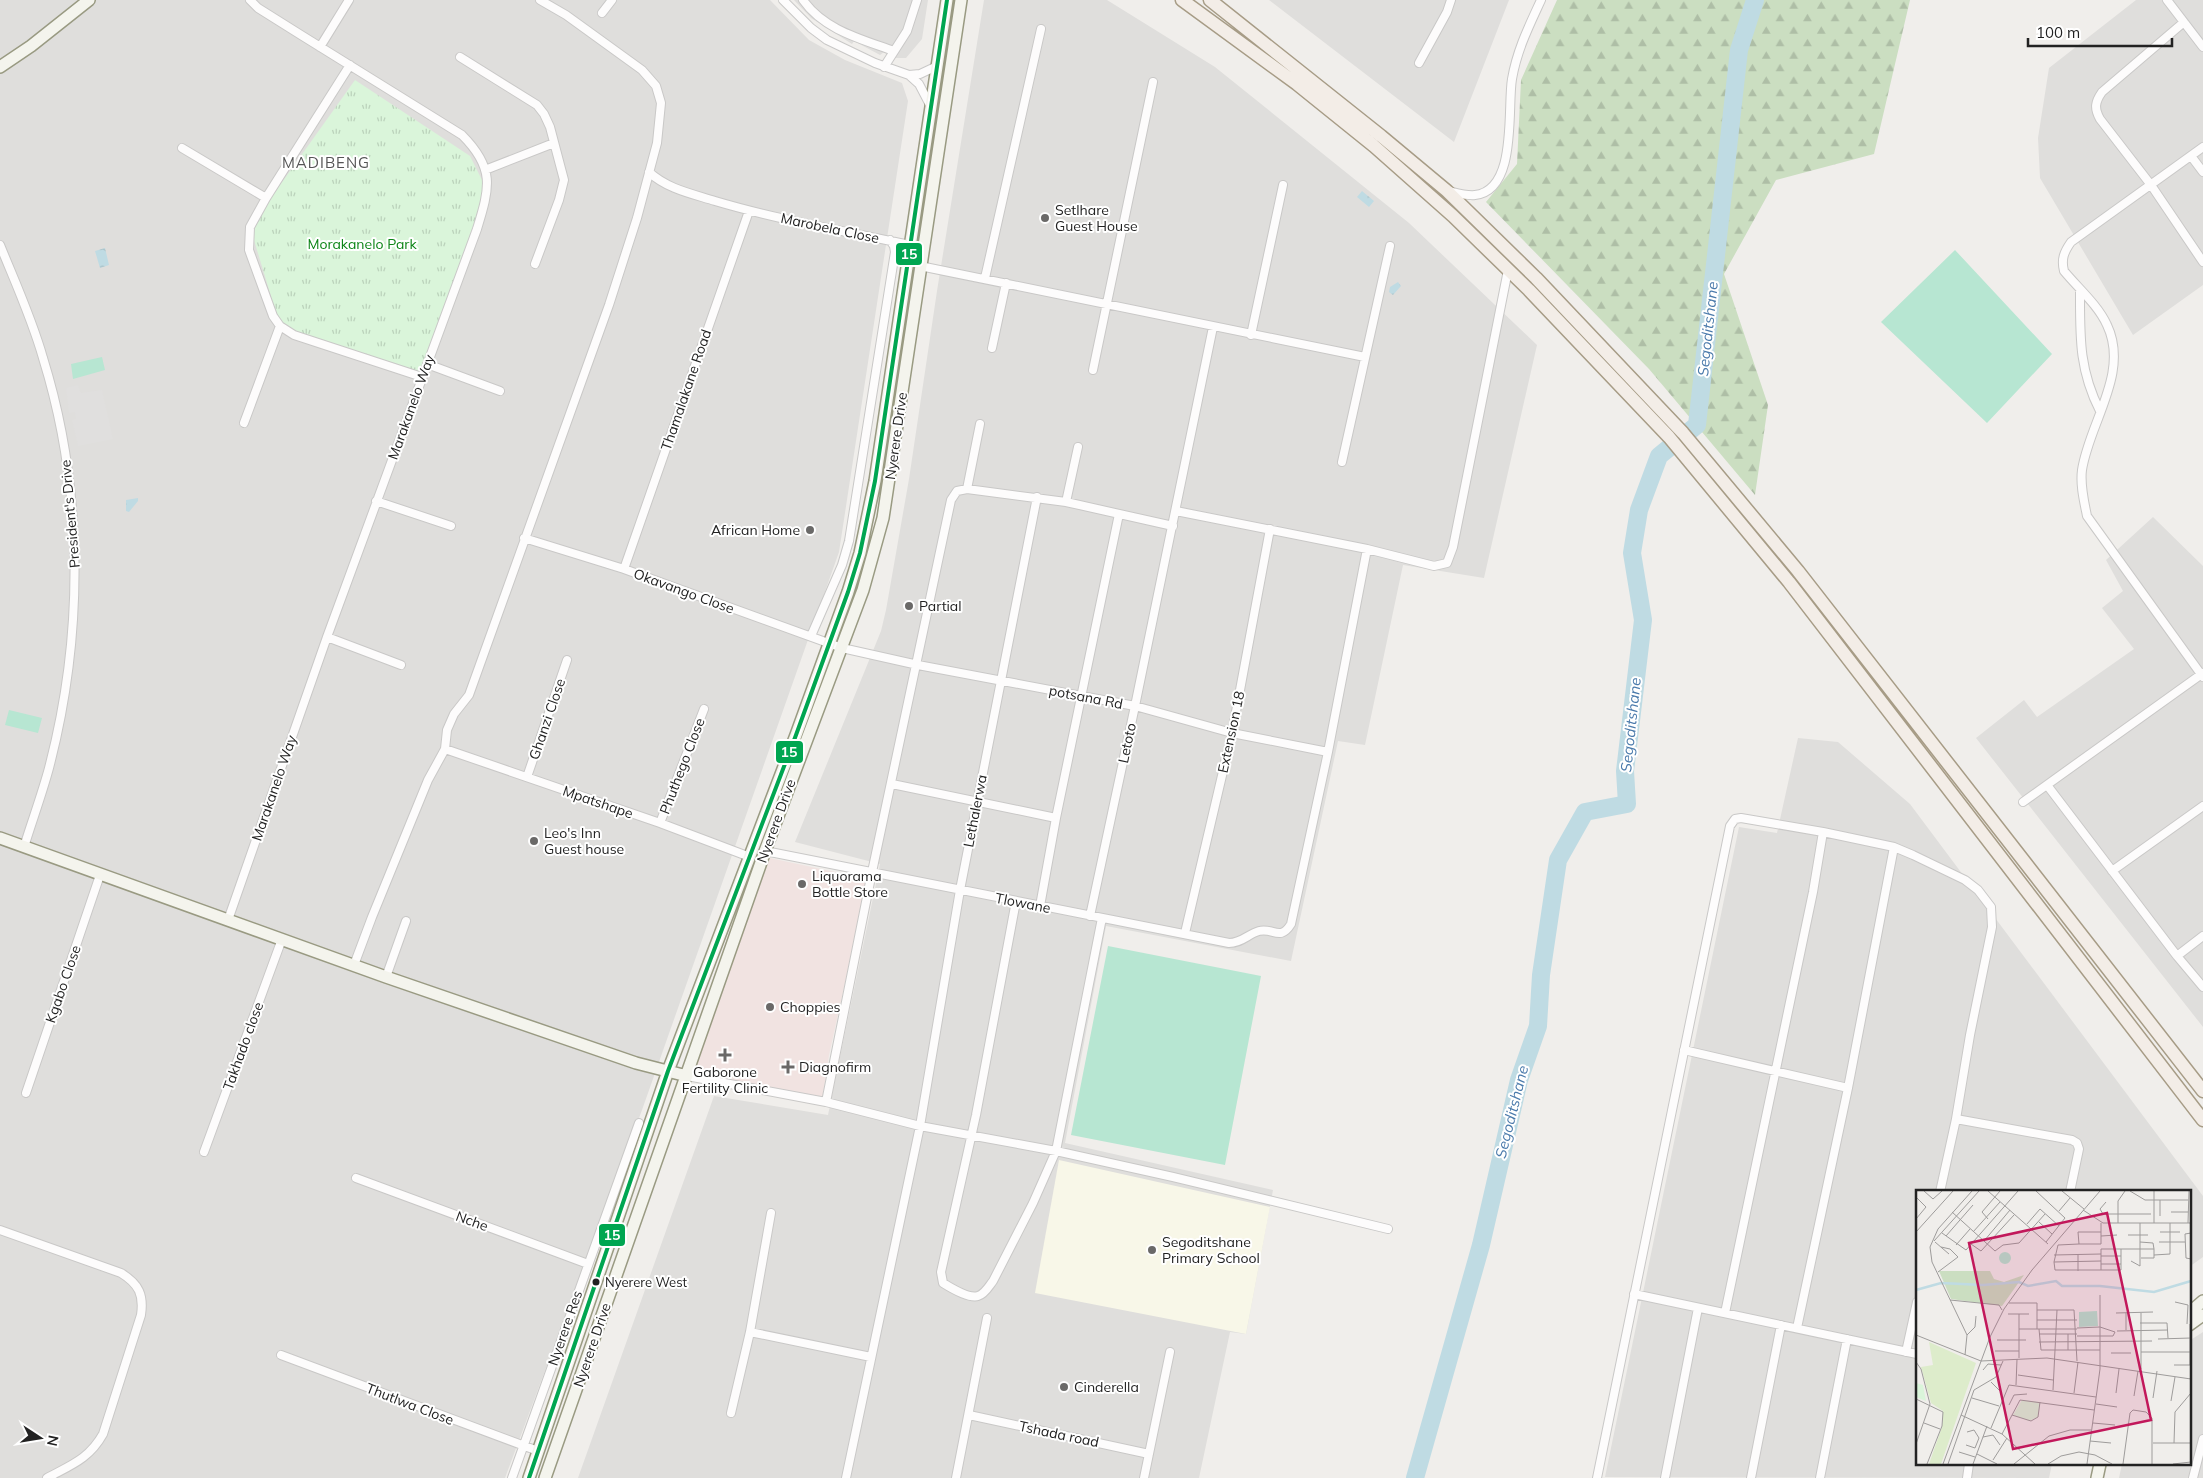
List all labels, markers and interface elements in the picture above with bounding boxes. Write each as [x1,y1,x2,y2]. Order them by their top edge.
scale bar [2028,15,2172,47]
text: 100 m [2036,23,2080,42]
district label: MADIBENG [282,153,370,172]
place label: Setlhare Guest House [1055,201,1138,235]
street label: Marobela Close [779,209,881,247]
marker: Setlhare Guest House [1039,212,1051,224]
park label: Morakanelo Park [307,235,417,253]
line badge: 15 [895,242,923,266]
text: 15 [901,245,917,263]
water label: Segoditshane [1693,281,1722,377]
street label: Thamalakane Road [657,327,715,453]
street label: Marakanelo Way [384,351,439,462]
street label: Nyerere Drive [881,391,911,481]
street label: President's Drive [56,459,84,569]
place label: African Home [711,521,800,539]
marker: African Home [804,524,816,536]
street label: Okavango Close [631,564,737,618]
place label: Partial [919,597,962,615]
marker: Partial [903,600,915,612]
street label: Ghanzi Close [525,676,569,762]
water label: Segoditshane [1616,677,1645,773]
street label: potsana Rd [1048,681,1124,713]
street label: Extension 18 [1214,689,1248,775]
street label: Phuthego Close [655,715,709,817]
street label: Letoto [1114,721,1140,765]
street label: Marakanelo Way [247,732,301,843]
line badge: 15 [775,740,804,764]
text: 15 [781,743,797,761]
street label: Lethalerwa [959,773,991,849]
street label: Nyerere Drive [752,777,800,865]
street label: Mpatshape [560,782,636,822]
place label: Leo's Inn Guest house [544,824,624,858]
marker: Leo's Inn Guest house [528,835,540,847]
place label: Liquorama Bottle Store [812,867,888,901]
marker: Liquorama Bottle Store [796,878,808,890]
street label: Tlowane [994,889,1052,917]
street label: Kgabo Close [41,943,85,1025]
place label: Choppies [780,998,841,1016]
street label: Takhado close [219,999,267,1093]
marker: Choppies [764,1001,776,1013]
marker: Gaborone Fertility Clinic [718,1048,732,1062]
place label: Diagnofirm [799,1058,871,1076]
marker: Diagnofirm [781,1060,795,1074]
place label: Gaborone Fertility Clinic [682,1063,768,1097]
water label: Segoditshane [1491,1063,1532,1160]
inset map [1916,1190,2190,1466]
street label: Nche [453,1207,491,1235]
line badge: 15 [598,1223,626,1247]
text: 15 [604,1226,620,1244]
place label: Segoditshane Primary School [1162,1233,1260,1267]
marker: Segoditshane Primary School [1146,1244,1158,1256]
place label: Nyerere West [605,1274,688,1290]
marker: Nyerere West [591,1277,601,1287]
street label: Nyerere Res [544,1288,586,1368]
street label: Nyerere Drive [569,1300,615,1390]
place label: Cinderella [1074,1378,1139,1396]
street label: Thutlwa Close [364,1379,456,1429]
marker: Cinderella [1058,1381,1070,1393]
north arrow [15,1413,65,1463]
street label: Tshada road [1017,1417,1101,1451]
text: N [43,1434,63,1448]

